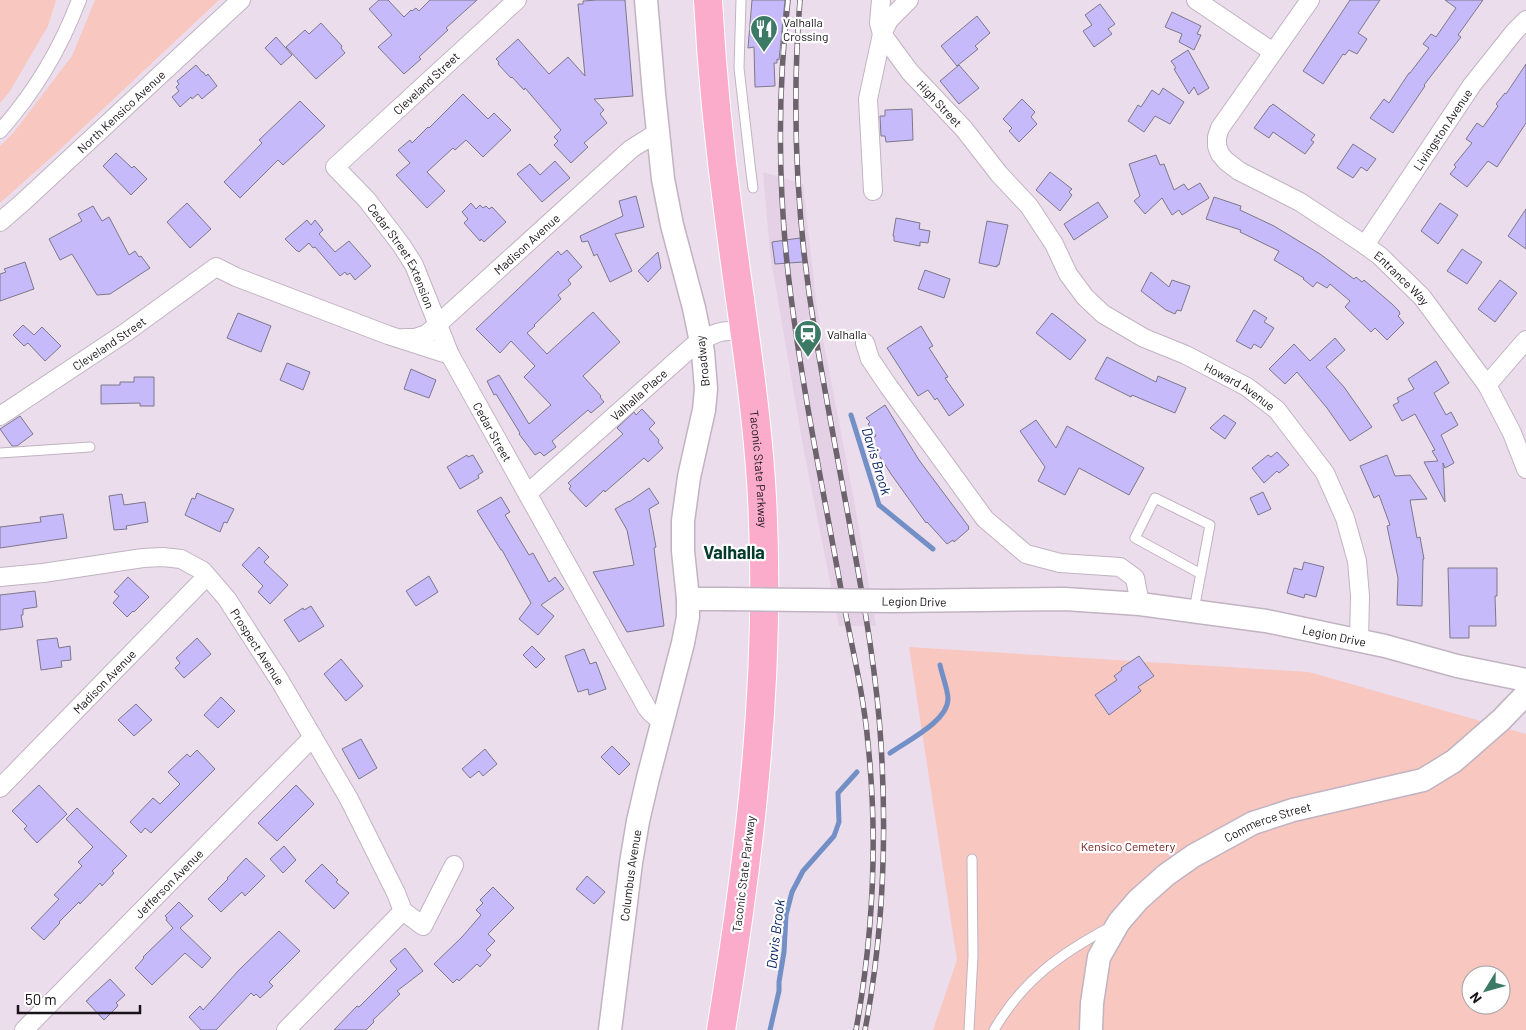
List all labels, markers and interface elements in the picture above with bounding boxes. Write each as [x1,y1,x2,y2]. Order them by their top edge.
restaurant icon: Valhalla Crossing [749,14,779,53]
place label: Valhalla Crossing [783,15,828,43]
street label: Cleveland Street [390,49,462,117]
street label: North Kensico Avenue [74,67,168,155]
street label: High Street [914,77,965,130]
street label: Livingston Avenue [1410,86,1475,173]
street label: Cedar Street Extension [365,200,438,310]
street label: Madison Avenue [491,210,562,277]
street label: Entrance Way [1372,247,1433,308]
street label: Cleveland Street [70,313,148,373]
station icon: Valhalla [793,319,823,358]
place label: Valhalla [827,327,867,341]
street label: Broadway [692,334,712,387]
street label: Howard Avenue [1202,359,1278,413]
street label: Valhalla Place [607,366,670,423]
street label: Cedar Street [471,399,515,464]
street label: Taconic State Parkway [748,409,770,529]
water label: Davis Brook [859,425,895,497]
district label: Valhalla [703,541,765,563]
street label: Legion Drive [881,593,947,609]
street label: Prospect Avenue [228,606,287,687]
street label: Legion Drive [1301,622,1367,649]
street label: Madison Avenue [70,647,138,716]
street label: Commerce Street [1222,799,1312,845]
street label: Taconic State Parkway [729,814,757,933]
street label: Columbus Avenue [617,828,643,922]
park label: Kensico Cemetery [1081,839,1176,853]
street label: Jefferson Avenue [132,846,206,921]
water label: Davis Brook [762,898,788,970]
north arrow [1461,965,1511,1015]
scale bar [18,982,140,1014]
text: N [1466,989,1485,1007]
text: 50 m [25,990,57,1008]

